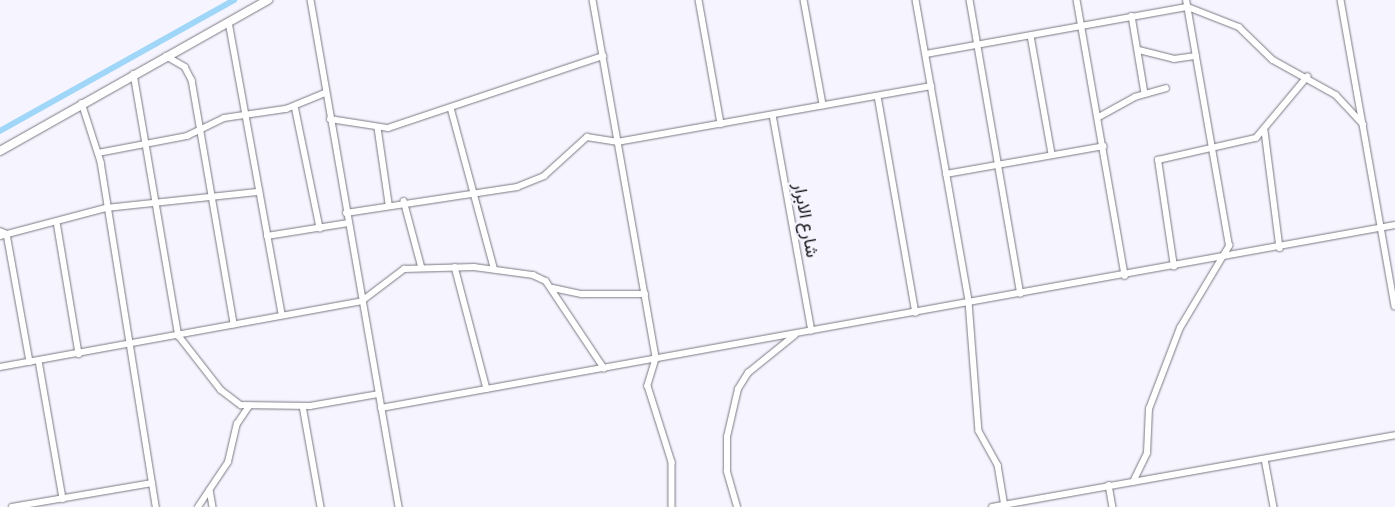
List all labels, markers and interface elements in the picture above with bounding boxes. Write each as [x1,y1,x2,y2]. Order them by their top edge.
street label: شارع الابرار [790,181,824,259]

